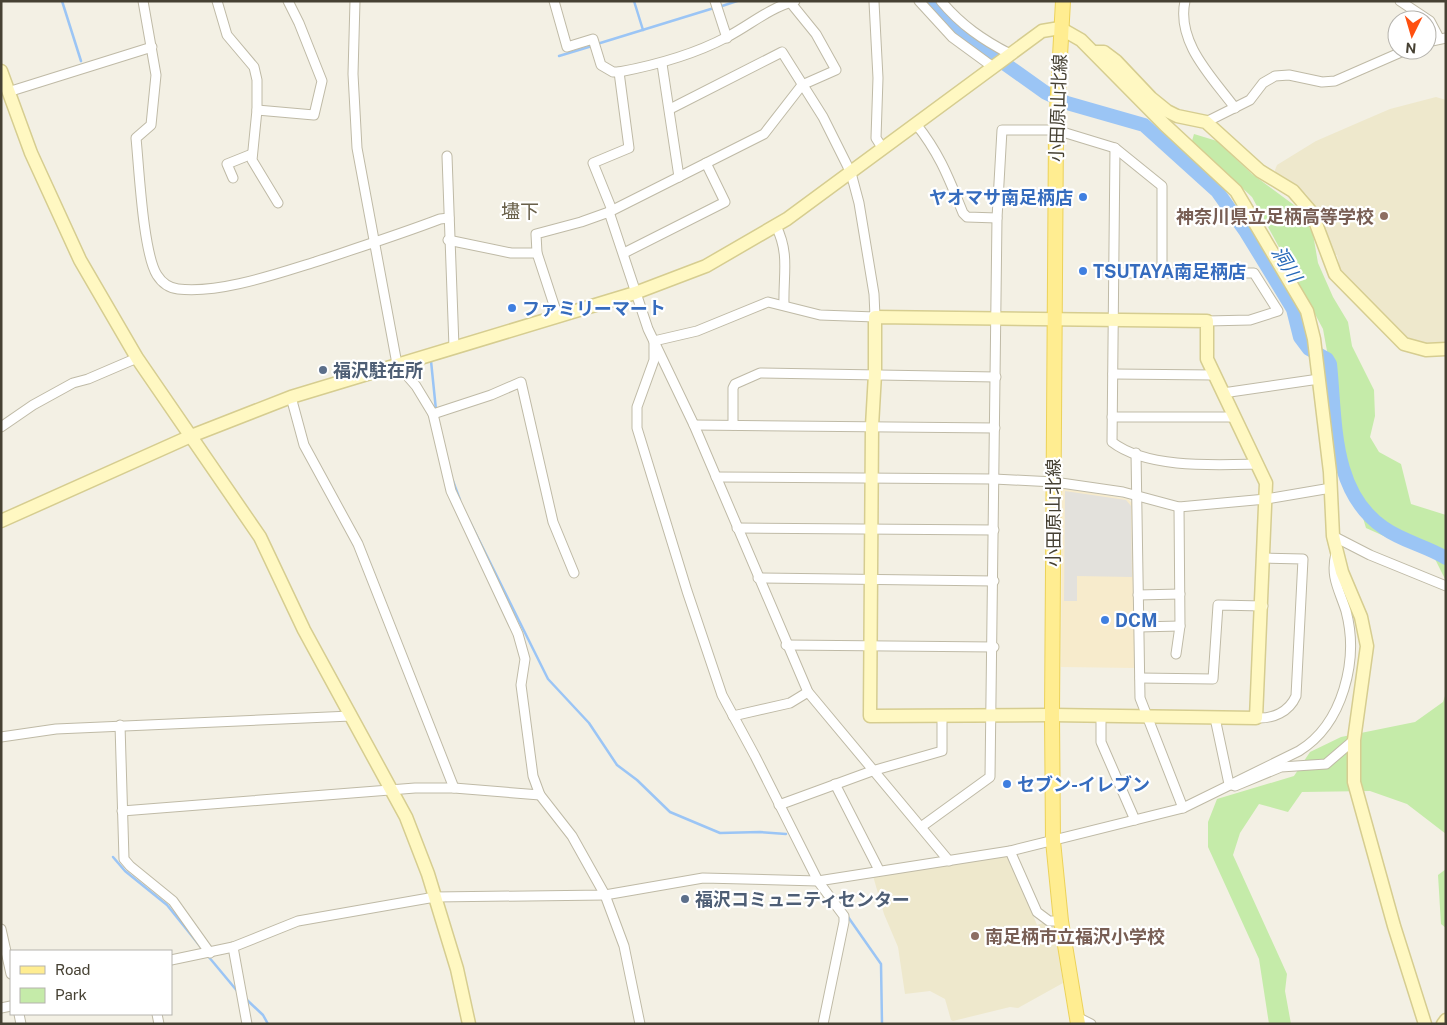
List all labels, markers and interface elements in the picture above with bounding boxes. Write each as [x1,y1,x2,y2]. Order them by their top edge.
north arrow [1387,10,1437,60]
text: N [1405,40,1417,56]
street label: 小田原山北線 [1046,54,1070,162]
place label: ヤオマサ南足柄店 [929,187,1073,208]
marker: ヤオマサ南足柄店 [1077,191,1089,203]
district label: 壗下 [501,200,539,222]
place label: 神奈川県立足柄高等学校 [1176,206,1374,227]
marker: 神奈川県立足柄高等学校 [1378,210,1390,222]
water label: 洞川 [1268,242,1307,288]
place label: TSUTAYA南足柄店 [1093,261,1246,282]
marker: TSUTAYA南足柄店 [1077,265,1089,277]
place label: ファミリーマート [522,298,666,319]
marker: ファミリーマート [506,302,518,314]
place label: 福沢駐在所 [333,360,423,381]
marker: 福沢駐在所 [317,364,329,376]
street label: 小田原山北線 [1043,459,1064,567]
place label: DCM [1115,610,1157,631]
marker: DCM [1099,614,1111,626]
place label: セブン-イレブン [1017,774,1150,795]
marker: セブン-イレブン [1001,778,1013,790]
place label: 福沢コミュニティセンター [695,889,910,910]
marker: 福沢コミュニティセンター [679,893,691,905]
place label: 南足柄市立福沢小学校 [985,926,1165,947]
marker: 南足柄市立福沢小学校 [969,930,981,942]
legend [10,950,172,1015]
text: Road [55,961,91,978]
text: Park [55,986,87,1003]

